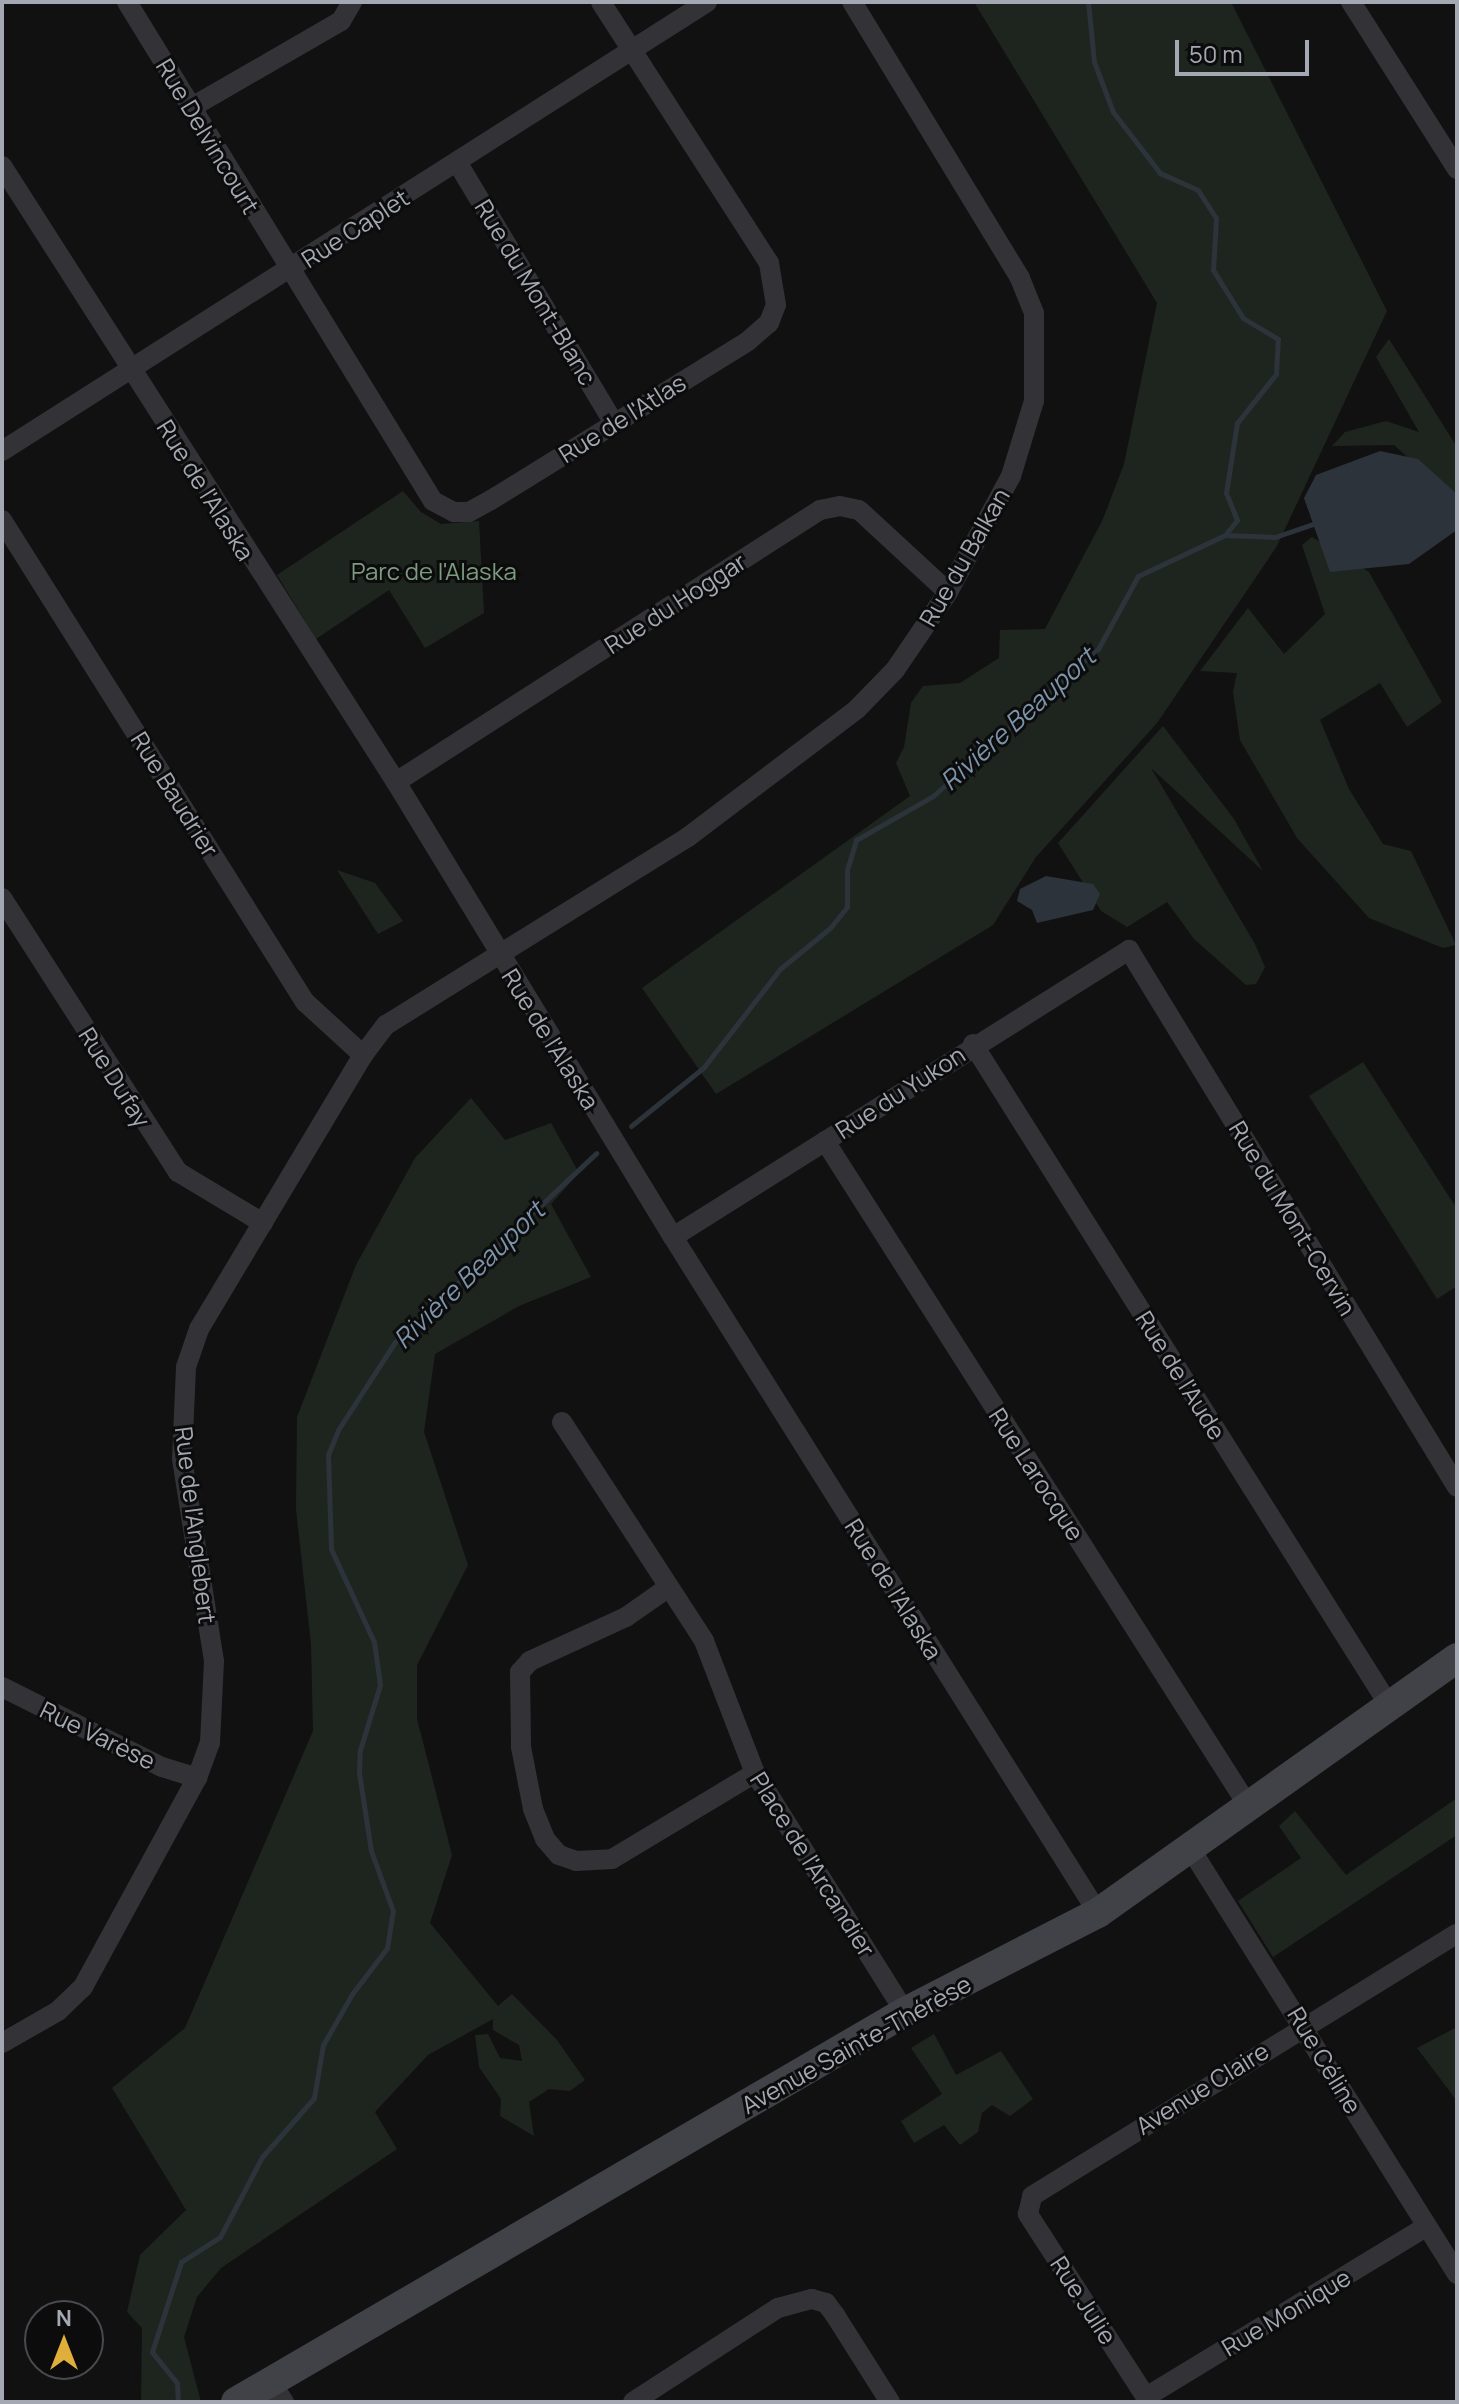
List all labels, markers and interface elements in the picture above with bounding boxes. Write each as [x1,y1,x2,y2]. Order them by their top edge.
scale bar [1179,24,1313,74]
text: 50 m [1189,37,1243,70]
street label: Rue Delvincourt [150,53,266,219]
street label: Rue Caplet [296,183,414,273]
street label: Rue du Mont-Blanc [469,194,603,390]
street label: Rue de l'Atlas [553,368,691,468]
street label: Rue de l'Alaska [151,414,261,566]
street label: Rue du Balkan [913,483,1015,631]
street label: Rue du Hoggar [599,547,751,659]
park label: Parc de l'Alaska [351,557,517,585]
water label: Rivière Beauport [934,641,1102,797]
street label: Rue Baudrier [125,726,225,862]
street label: Rue de l'Alaska [496,963,606,1115]
street label: Rue Dufay [73,1022,157,1132]
street label: Rue du Yukon [830,1040,970,1144]
street label: Rue du Mont-Cervin [1224,1116,1362,1320]
water label: Rivière Beauport [387,1195,551,1355]
street label: Rue de l'Aude [1130,1305,1232,1445]
street label: Rue Larocque [983,1402,1091,1546]
street label: Rue de l'Anglebert [170,1425,222,1625]
street label: Rue de l'Alaska [839,1513,949,1665]
street label: Rue Varèse [36,1695,160,1775]
street label: Place de l'Arcandier [745,1766,881,1962]
street label: Avenue Sainte-Thérèse [736,1969,976,2119]
street label: Rue Céline [1282,2002,1368,2118]
street label: Avenue Claire [1130,2036,1274,2140]
street label: Rue Julie [1045,2251,1123,2349]
street label: Rue Monique [1216,2262,1356,2362]
north arrow [24,2300,104,2380]
text: N [56,2303,72,2333]

